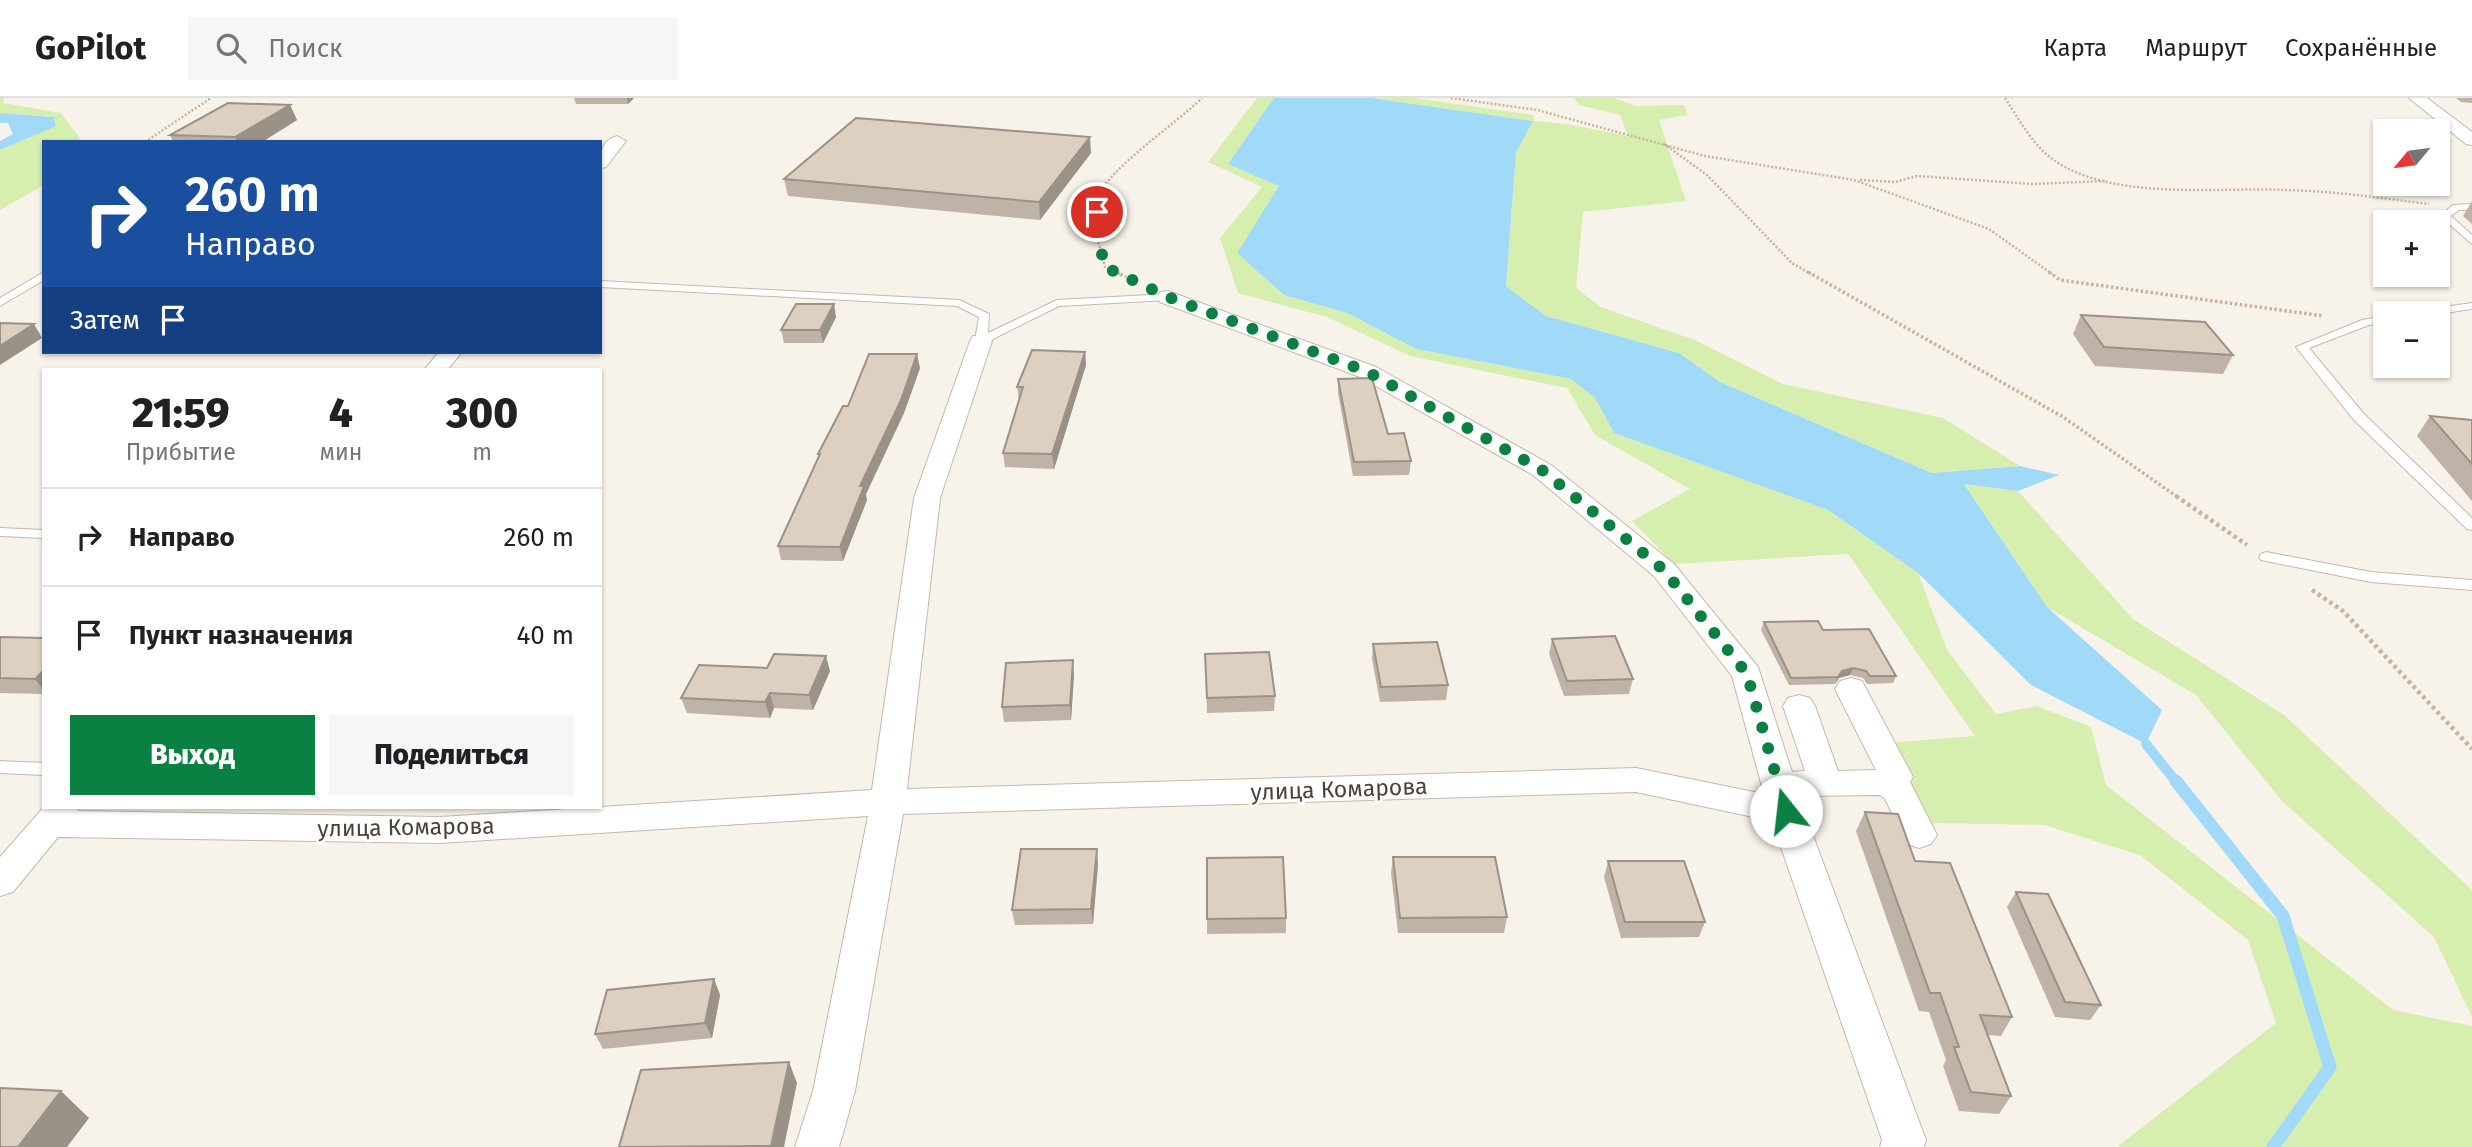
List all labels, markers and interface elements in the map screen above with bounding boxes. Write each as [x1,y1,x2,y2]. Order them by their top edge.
search box [188,17,678,80]
text: GoPilot [35,28,146,68]
icon: search [212,29,250,67]
text: Поиск [268,33,343,64]
text: Карта [2044,34,2107,62]
text: Маршрут [2145,34,2247,62]
text: Сохранённые [2285,34,2437,62]
north arrow [2373,119,2450,196]
map controls [2373,119,2450,378]
text: 260 m [185,165,320,224]
icon: right [70,168,161,259]
pin [1067,182,1127,242]
icon: arrive [1078,193,1116,231]
button: + [2373,210,2450,287]
text: Направо [185,225,316,263]
icon: arrive [154,301,192,339]
button: − [2373,301,2450,378]
text: Затем [70,305,140,336]
text: 21:59 [132,388,230,438]
text: 4 [329,388,353,438]
text: 300 [446,388,518,438]
text: Прибытие [126,438,236,466]
text: мин [320,438,362,466]
text: m [472,438,492,466]
icon: right [70,518,108,556]
text: Направо [129,522,235,553]
text: 260 m [504,522,574,553]
icon: arrive [70,616,108,654]
text: Пункт назначения [129,620,353,651]
text: 40 m [516,620,574,651]
button: Выход [70,715,315,795]
button: Поделиться [329,715,574,795]
street label: улица Комарова [1250,772,1428,806]
position arrow [1749,774,1823,848]
street label: улица Комарова [317,811,495,843]

